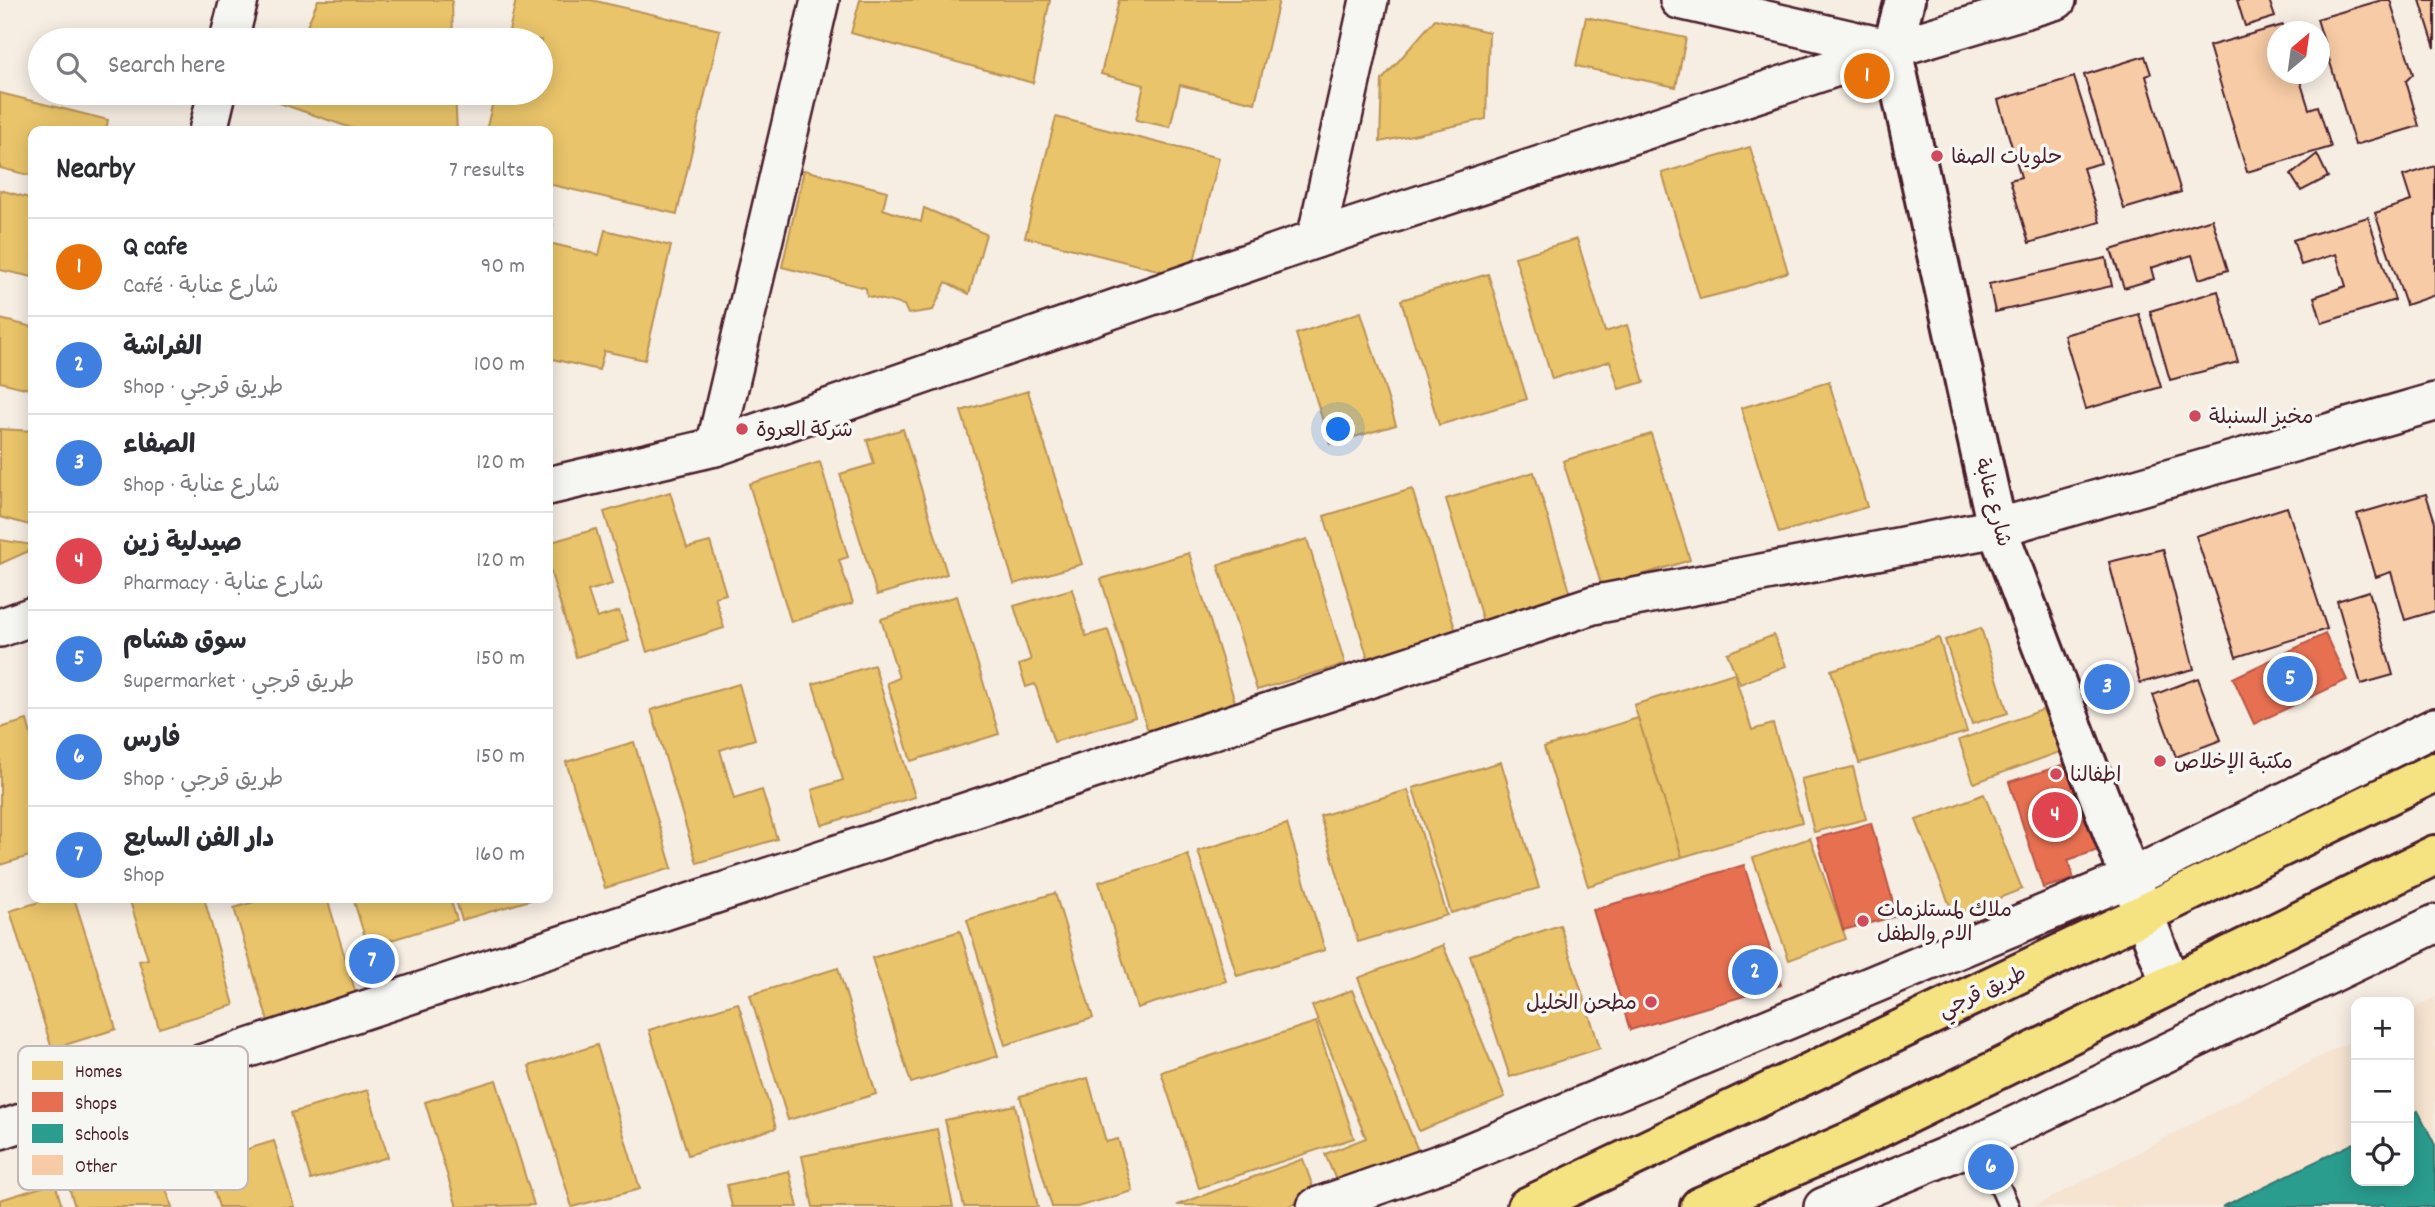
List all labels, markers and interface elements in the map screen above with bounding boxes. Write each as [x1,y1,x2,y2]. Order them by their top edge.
north arrow [2267,21,2330,84]
search box [28,28,553,105]
icon: search [52,48,90,86]
text: Search here [108,48,226,85]
pin: 1 [1844,50,1890,102]
place label: حلويات الصفا [1951,144,2062,174]
marker: حلويات الصفا [1929,148,1945,164]
text: Nearby [56,150,134,193]
text: 7 results [449,155,525,188]
text: Q cafe [123,230,187,267]
text: 1 [76,251,82,284]
text: 90 m [481,251,525,284]
text: Café · شارع عنابة [123,271,279,304]
text: الفراشة [123,330,202,367]
text: 2 [74,349,84,382]
text: 100 m [474,349,525,382]
text: Shop · طريق قرجي [123,372,283,405]
place label: مخبز السنبلة [2209,404,2314,434]
marker: مخبز السنبلة [2187,408,2203,424]
your location [1321,412,1355,446]
place label: شركة العروة [756,417,853,447]
marker: شركة العروة [734,421,750,437]
text: الصفاء [123,428,195,465]
text: 3 [74,447,84,480]
text: 120 m [476,447,525,480]
street label: شارع عنابة [1965,455,2017,551]
text: Shop · شارع عنابة [123,470,280,503]
text: صيدلية زين [123,526,242,563]
text: 4 [74,545,84,578]
text: 120 m [476,545,525,578]
text: Pharmacy · شارع عنابة [123,568,324,601]
text: سوق هشام [123,624,247,661]
text: 5 [74,643,84,676]
text: 150 m [476,643,525,676]
pin: 5 [2267,653,2313,705]
pin: 3 [2084,661,2130,713]
text: Supermarket · طريق قرجي [123,666,354,699]
text: فارس [123,722,181,759]
text: 6 [73,741,85,774]
text: 150 m [476,741,525,774]
place label: مكتبة الإخلاص [2174,749,2293,779]
marker: مكتبة الإخلاص [2152,753,2168,769]
place label: اطفالنا [2070,762,2121,792]
text: Shop · طريق قرجي [123,764,283,797]
marker: اطفالنا [2048,766,2064,782]
pin: 4 [2032,789,2078,841]
text: دار الفن السابع [123,822,274,859]
text: 7 [75,839,83,872]
text: 160 m [475,839,525,872]
text: Shop [123,860,165,893]
place label: ملاك لمستلزمات الام والطفل [1877,897,2012,951]
marker: ملاك لمستلزمات الام والطفل [1855,913,1871,929]
pin: 7 [349,935,395,987]
pin: 2 [1732,946,1778,998]
street label: طريق قرجي [1934,960,2033,1028]
place label: مطحن الخليل [1526,990,1637,1020]
marker: مطحن الخليل [1643,994,1659,1010]
map controls [2351,997,2414,1186]
button: + [2351,997,2414,1060]
legend [18,1046,248,1190]
text: Homes [75,1060,123,1087]
button: − [2351,1060,2414,1123]
text: Shops [75,1092,117,1119]
text: Schools [75,1123,129,1150]
button: locate [2351,1123,2414,1186]
pin: 6 [1968,1141,2014,1193]
text: Other [75,1155,117,1182]

